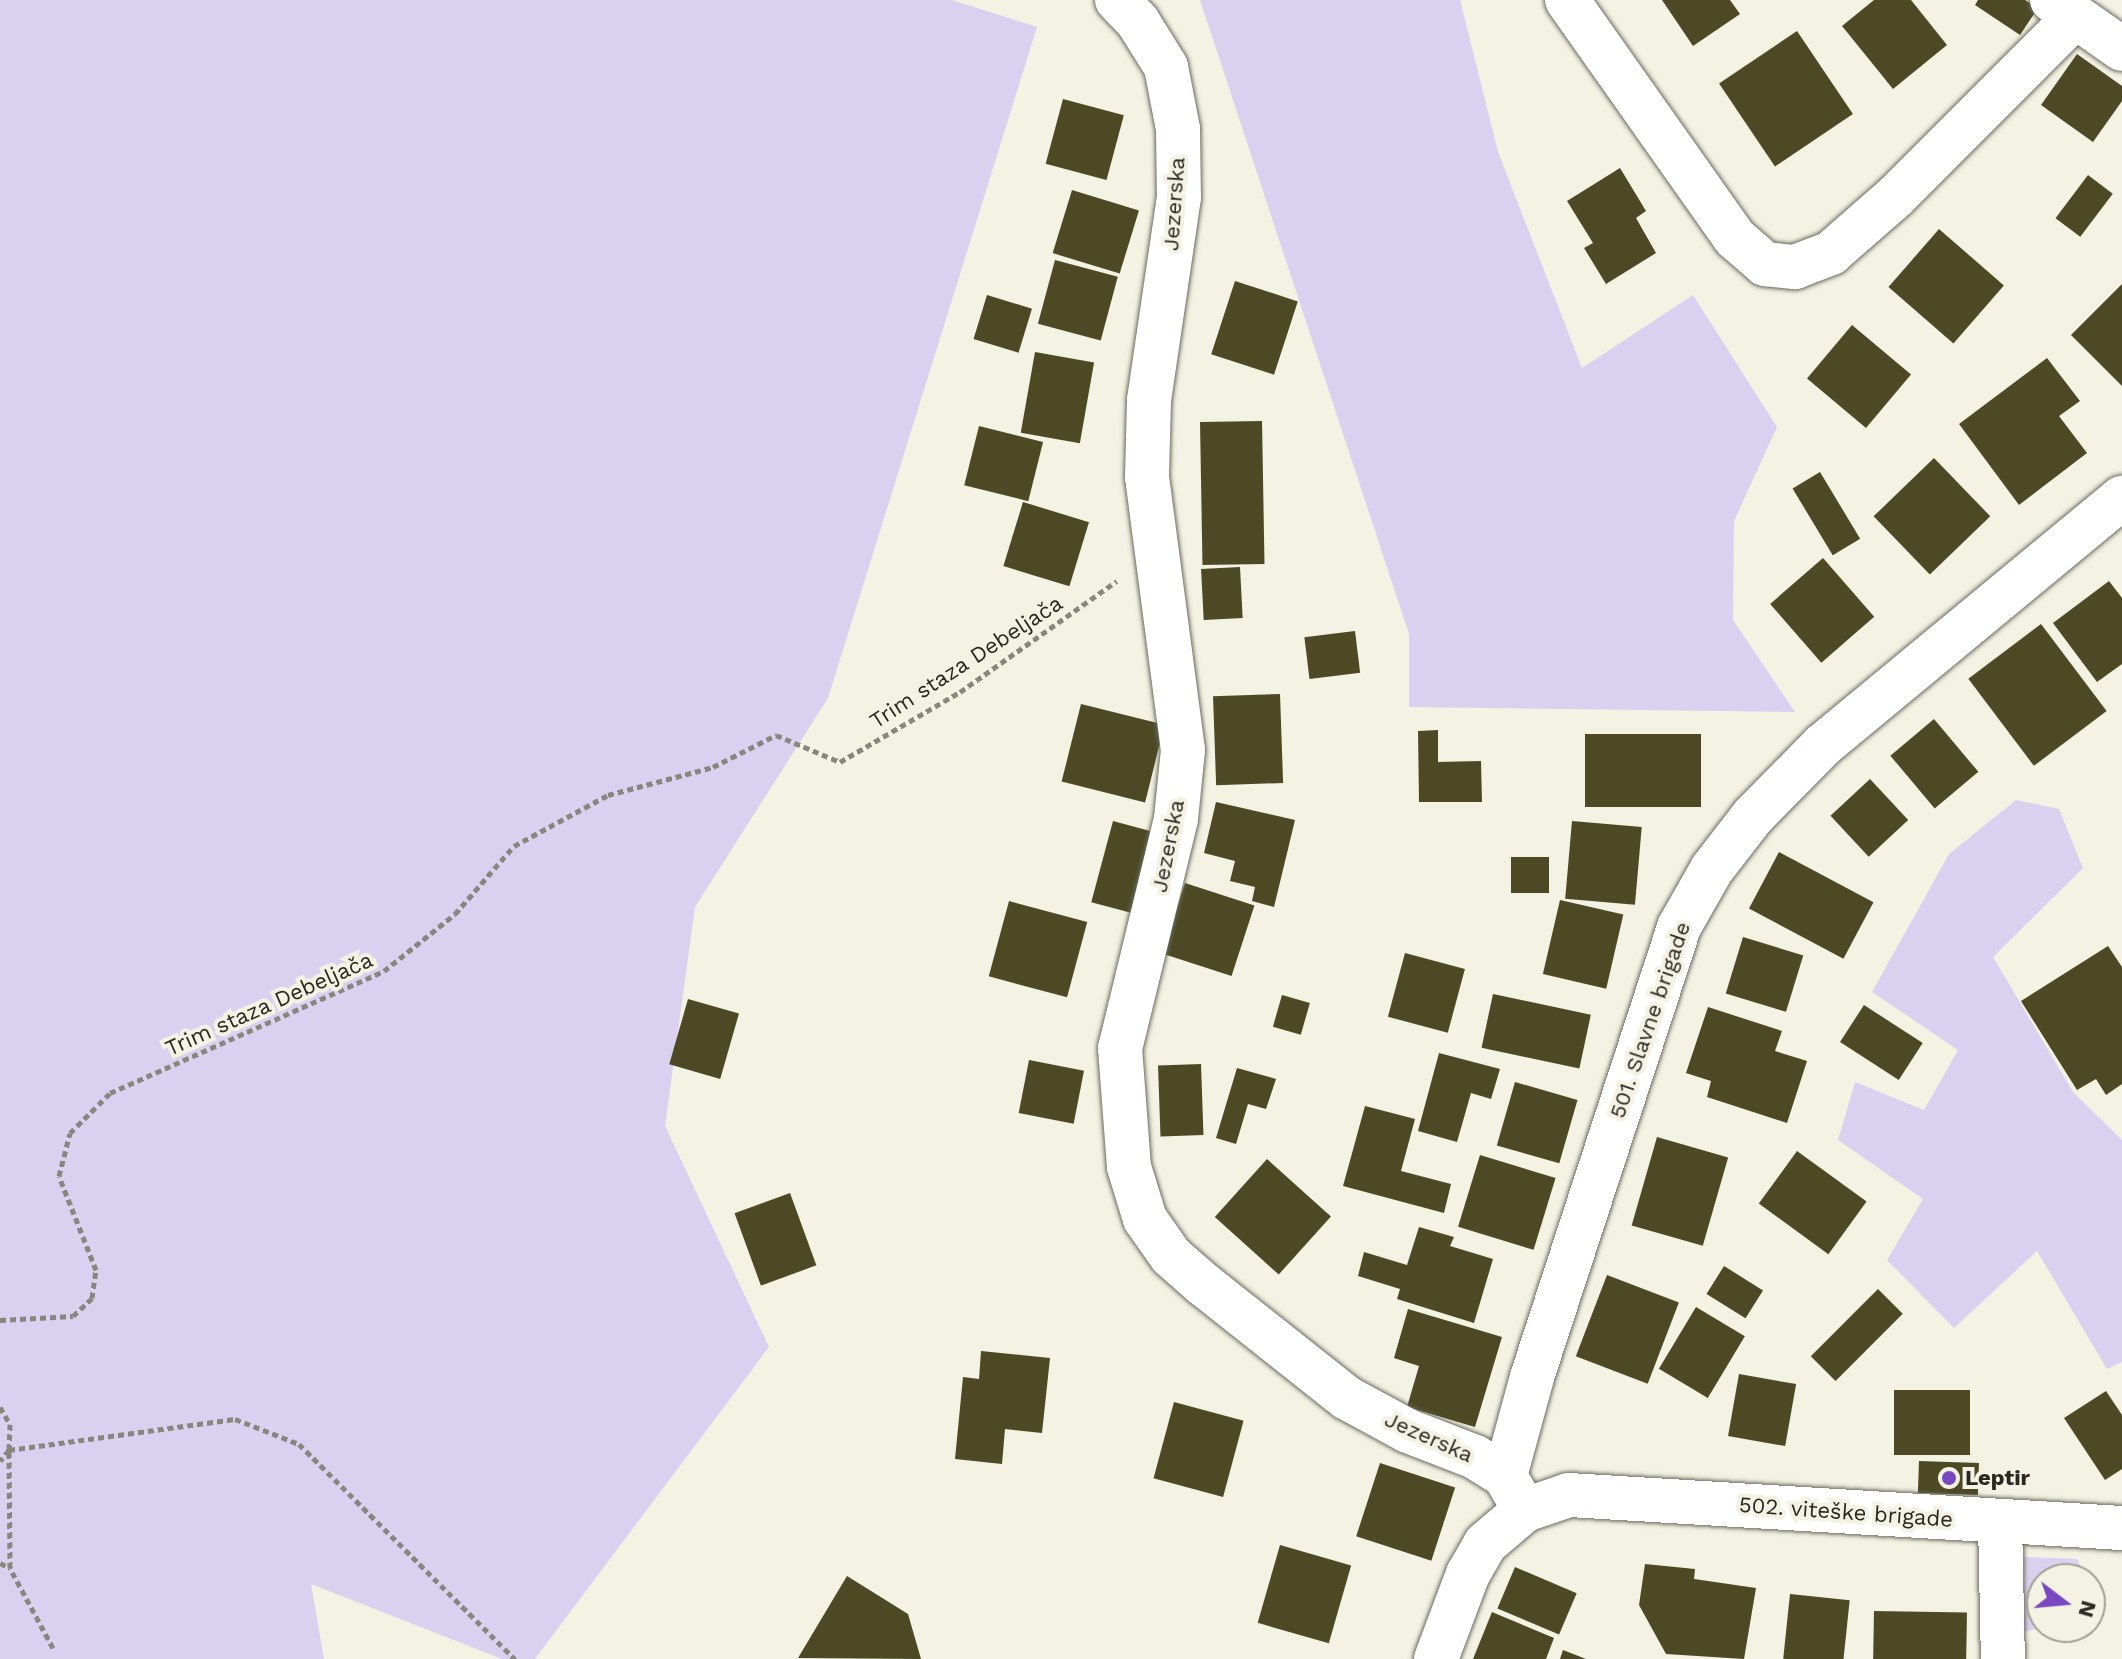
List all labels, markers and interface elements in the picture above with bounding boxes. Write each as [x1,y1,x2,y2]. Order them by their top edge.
street label: Jezerska [1158,156,1190,252]
street label: Trim staza Debeljača [865,590,1067,734]
street label: Jezerska [1146,797,1190,895]
street label: 501. Slavne brigade [1604,918,1696,1122]
street label: Trim staza Debeljača [161,946,377,1062]
street label: Jezerska [1381,1406,1477,1468]
place label: Leptir [1965,1465,2030,1491]
marker: Leptir [1940,1469,1958,1487]
street label: 502. viteške brigade [1738,1491,1954,1533]
north arrow [2026,1563,2106,1643]
text: N [2073,1598,2102,1620]

